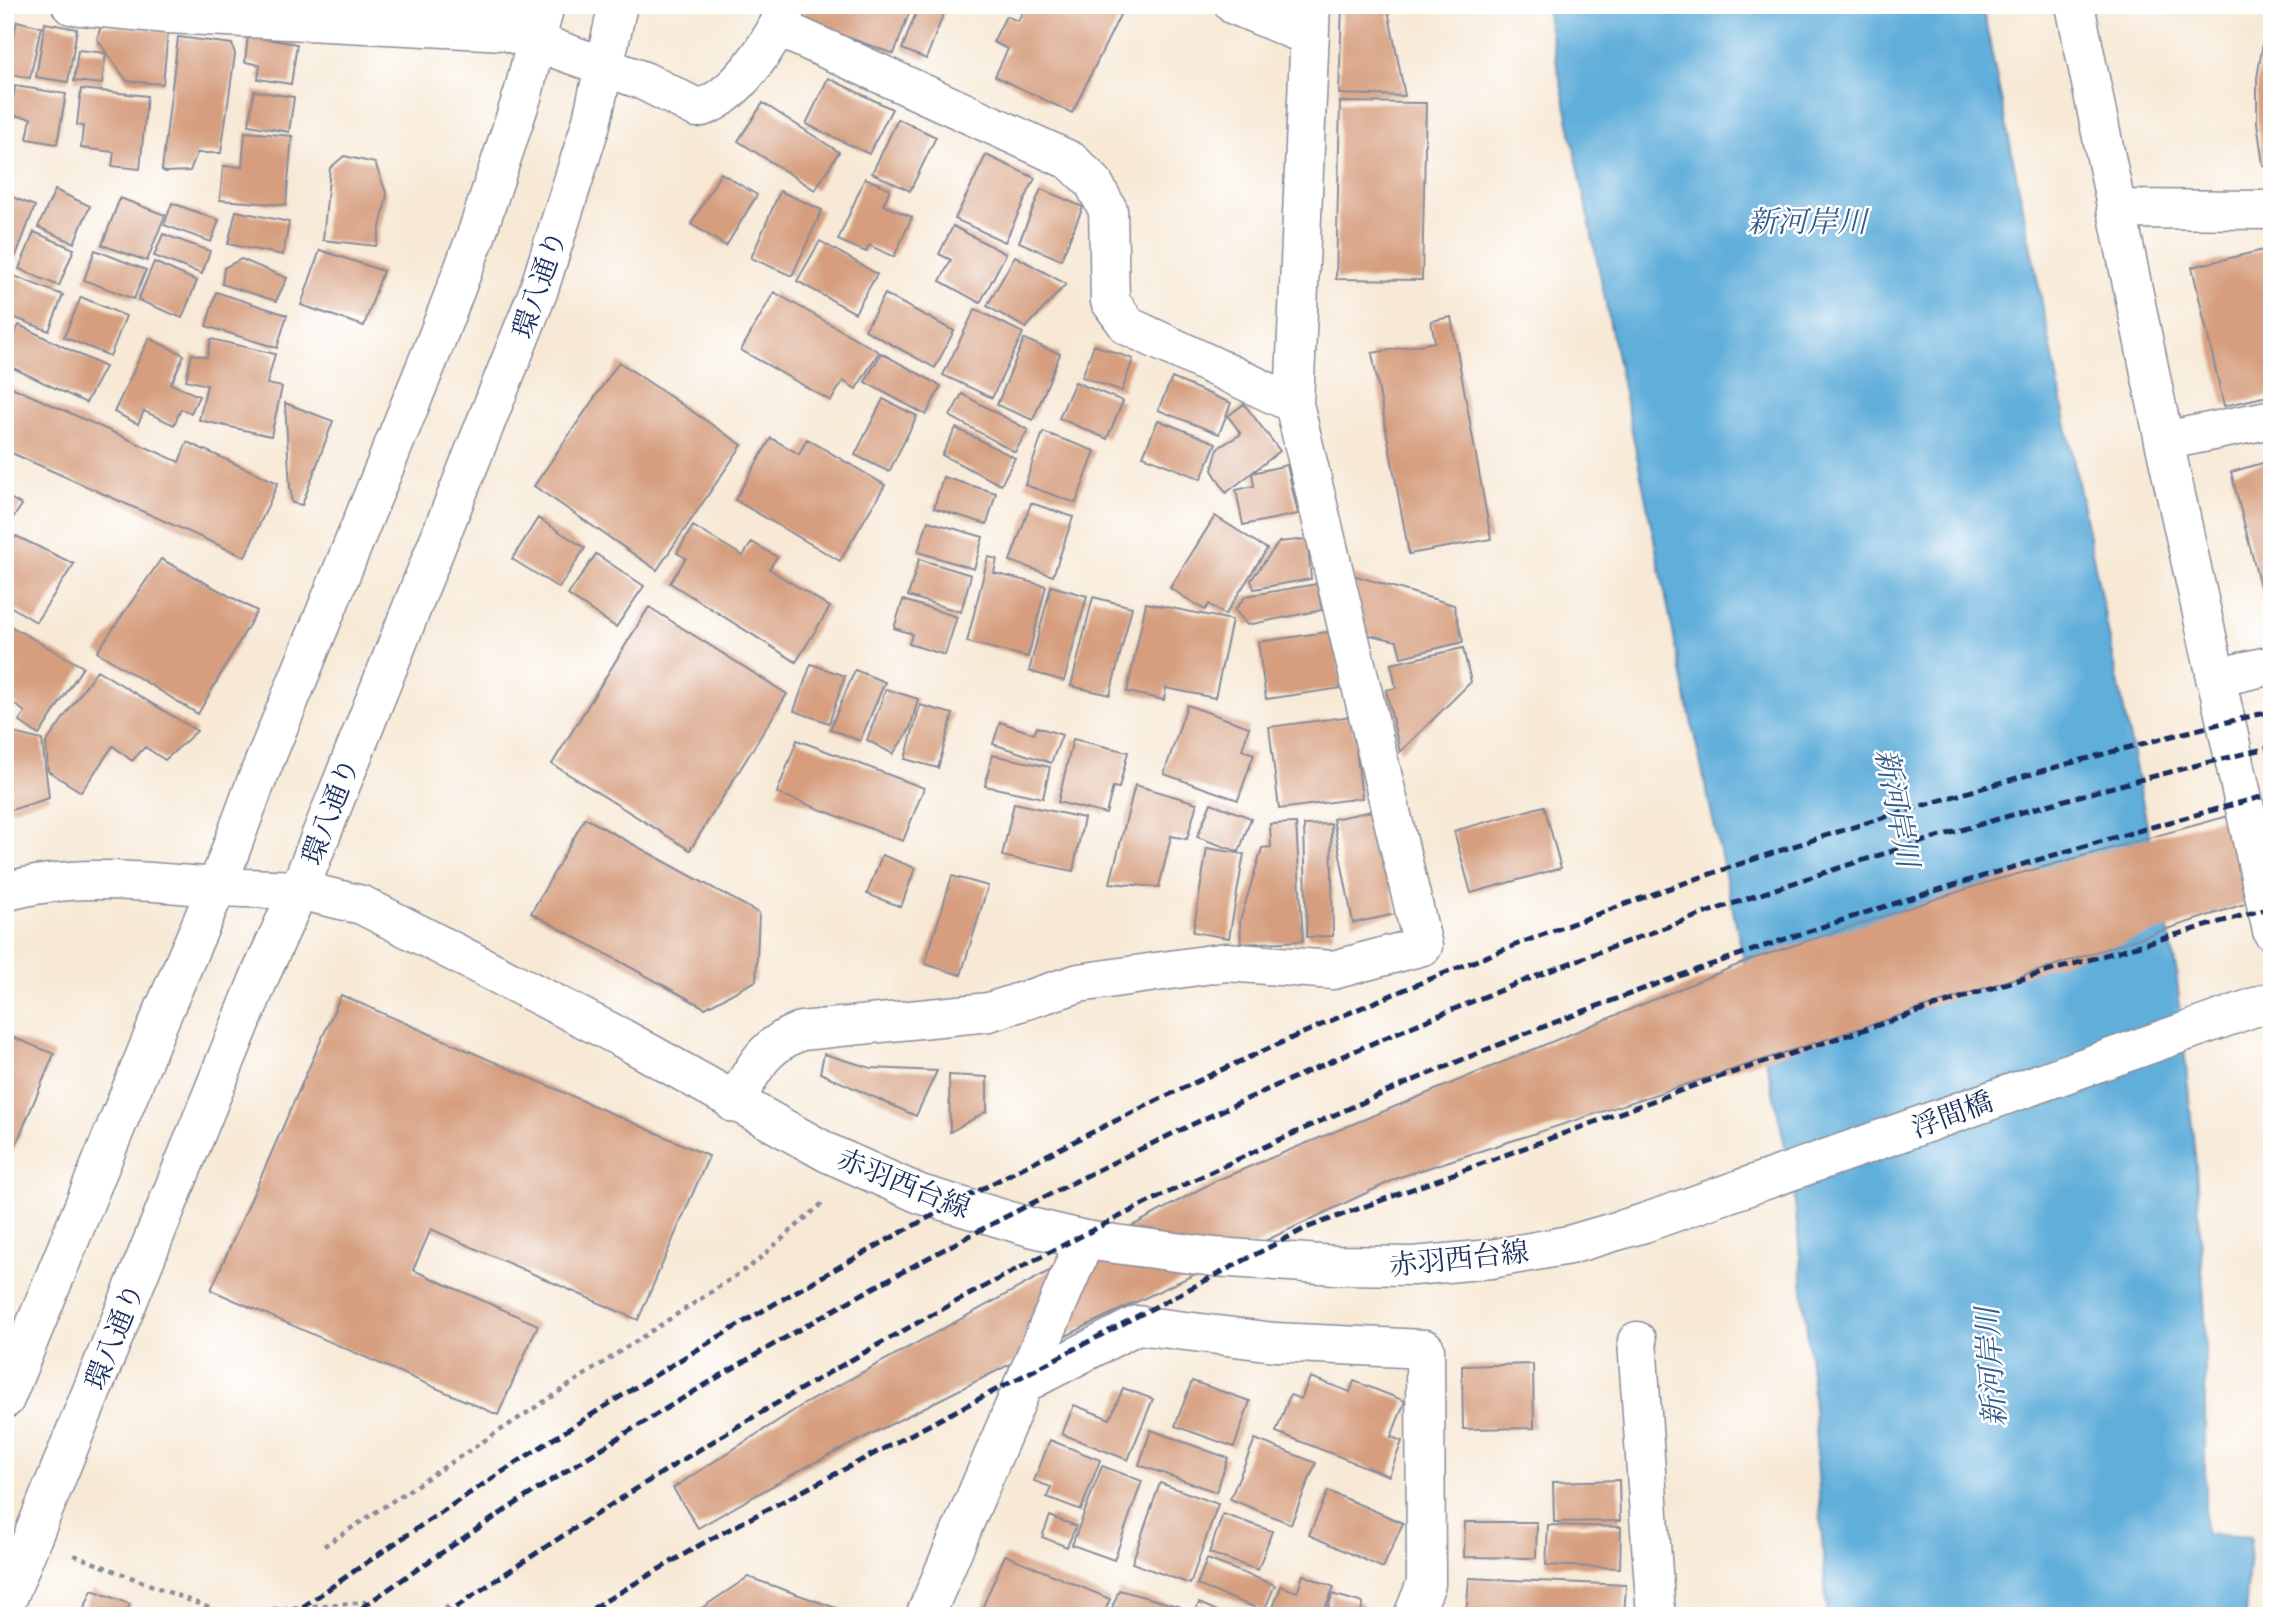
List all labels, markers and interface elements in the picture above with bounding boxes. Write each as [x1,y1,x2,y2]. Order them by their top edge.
water label: 新河岸川 [1747,203,1870,245]
street label: 環八通り [505,226,578,344]
water label: 新河岸川 [1863,745,1928,874]
street label: 環八通り [294,753,371,871]
street label: 浮間橋 [1907,1084,1999,1149]
street label: 赤羽西台線 [831,1141,975,1230]
street label: 赤羽西台線 [1388,1234,1531,1287]
street label: 環八通り [77,1278,155,1396]
water label: 新河岸川 [1968,1303,2018,1428]

